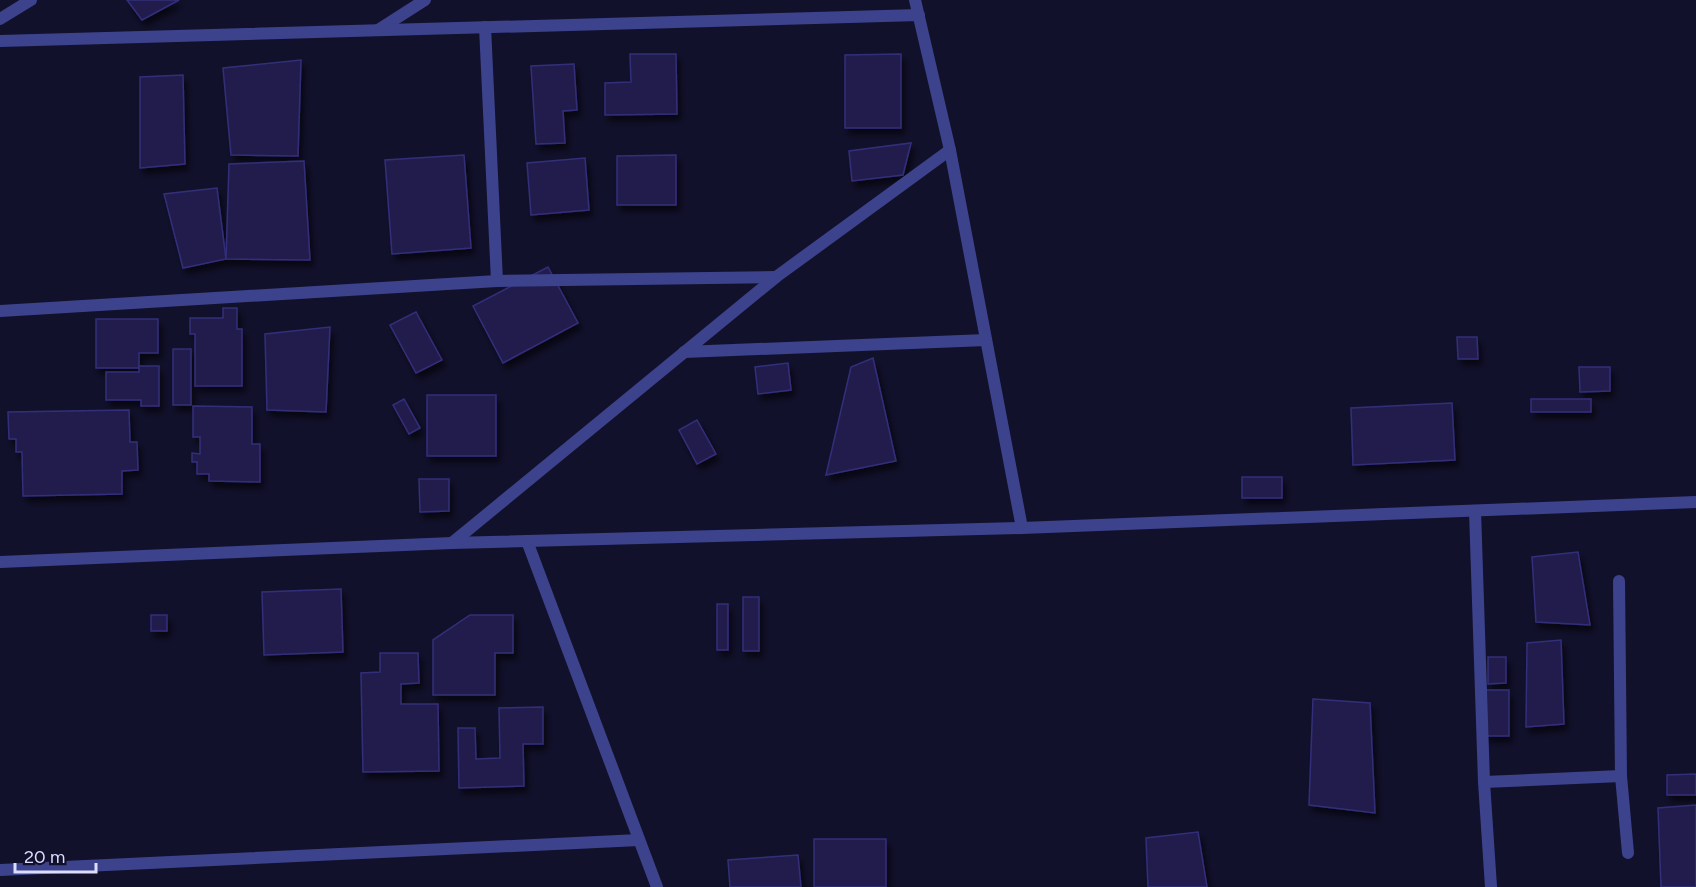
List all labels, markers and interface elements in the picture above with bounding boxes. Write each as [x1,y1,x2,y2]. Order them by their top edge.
scale bar [15,836,96,874]
text: 20 m [24,846,65,868]

